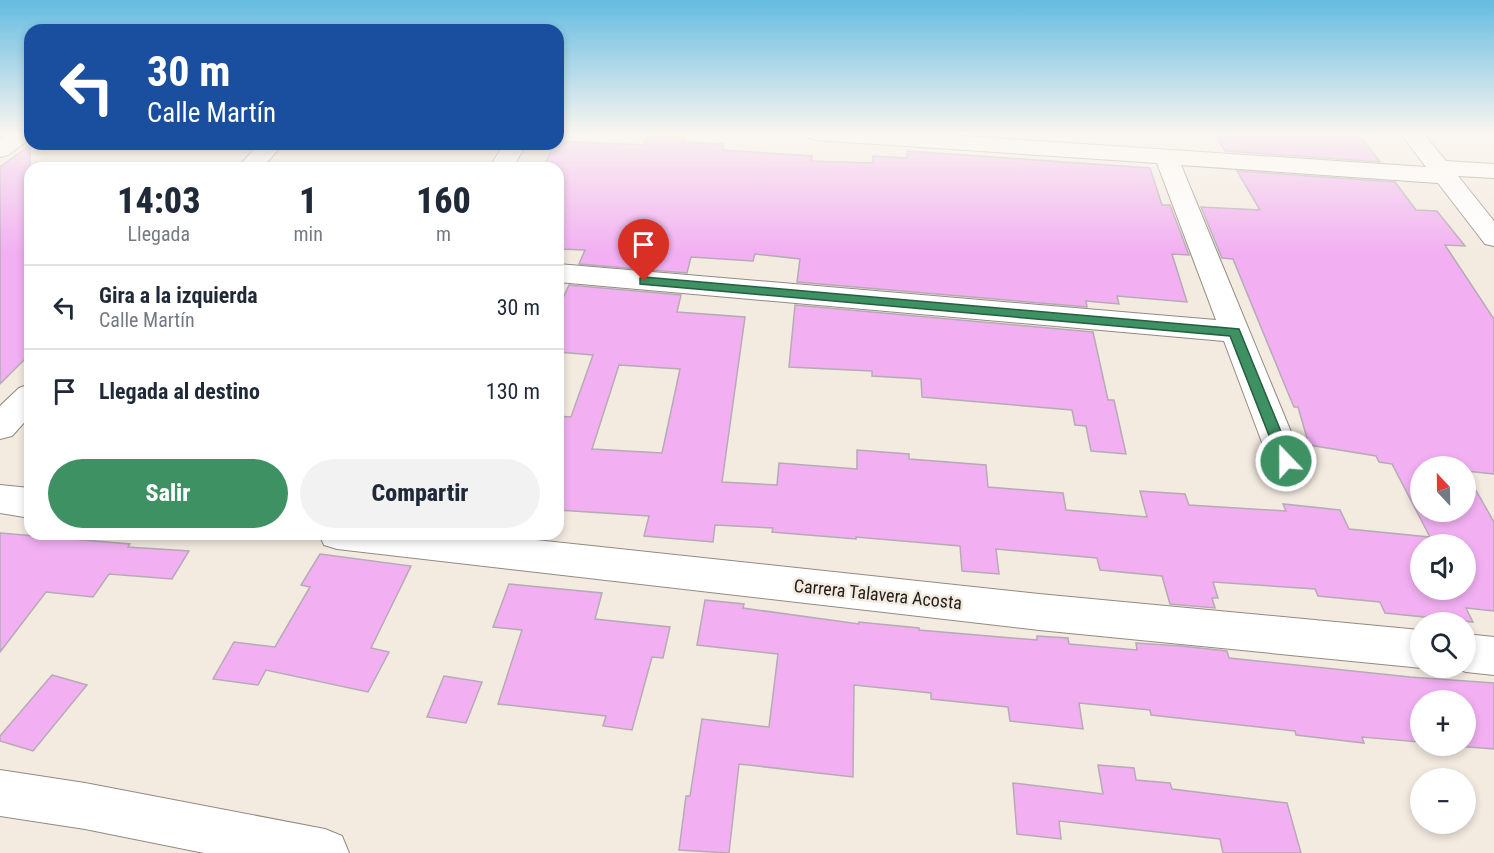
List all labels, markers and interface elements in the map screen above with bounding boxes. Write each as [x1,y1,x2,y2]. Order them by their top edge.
text: 30 m [147,47,230,96]
icon: left [48,48,126,126]
text: Calle Martín [147,97,276,129]
text: 14:03 [117,180,200,222]
text: 1 [299,180,317,222]
text: 160 [416,180,471,222]
pin [618,219,669,281]
text: Llegada [128,222,190,246]
text: min [294,222,323,246]
text: m [436,222,451,246]
icon: arrive [627,228,660,261]
text: Gira a la izquierda [99,283,258,308]
icon: left [48,291,81,324]
text: 30 m [497,295,540,320]
text: Calle Martín [99,308,195,332]
icon: arrive [48,375,81,408]
text: Llegada al destino [99,379,260,404]
text: 130 m [486,379,540,404]
position arrow [1254,429,1318,493]
north arrow [1410,456,1476,522]
map controls [1410,456,1476,834]
button: Salir [48,459,288,528]
button: Compartir [300,459,540,528]
button: sound [1410,534,1476,600]
street label: Carrera Talavera Acosta [793,575,963,613]
button: search [1410,612,1476,678]
button: + [1410,690,1476,756]
button: − [1410,768,1476,834]

